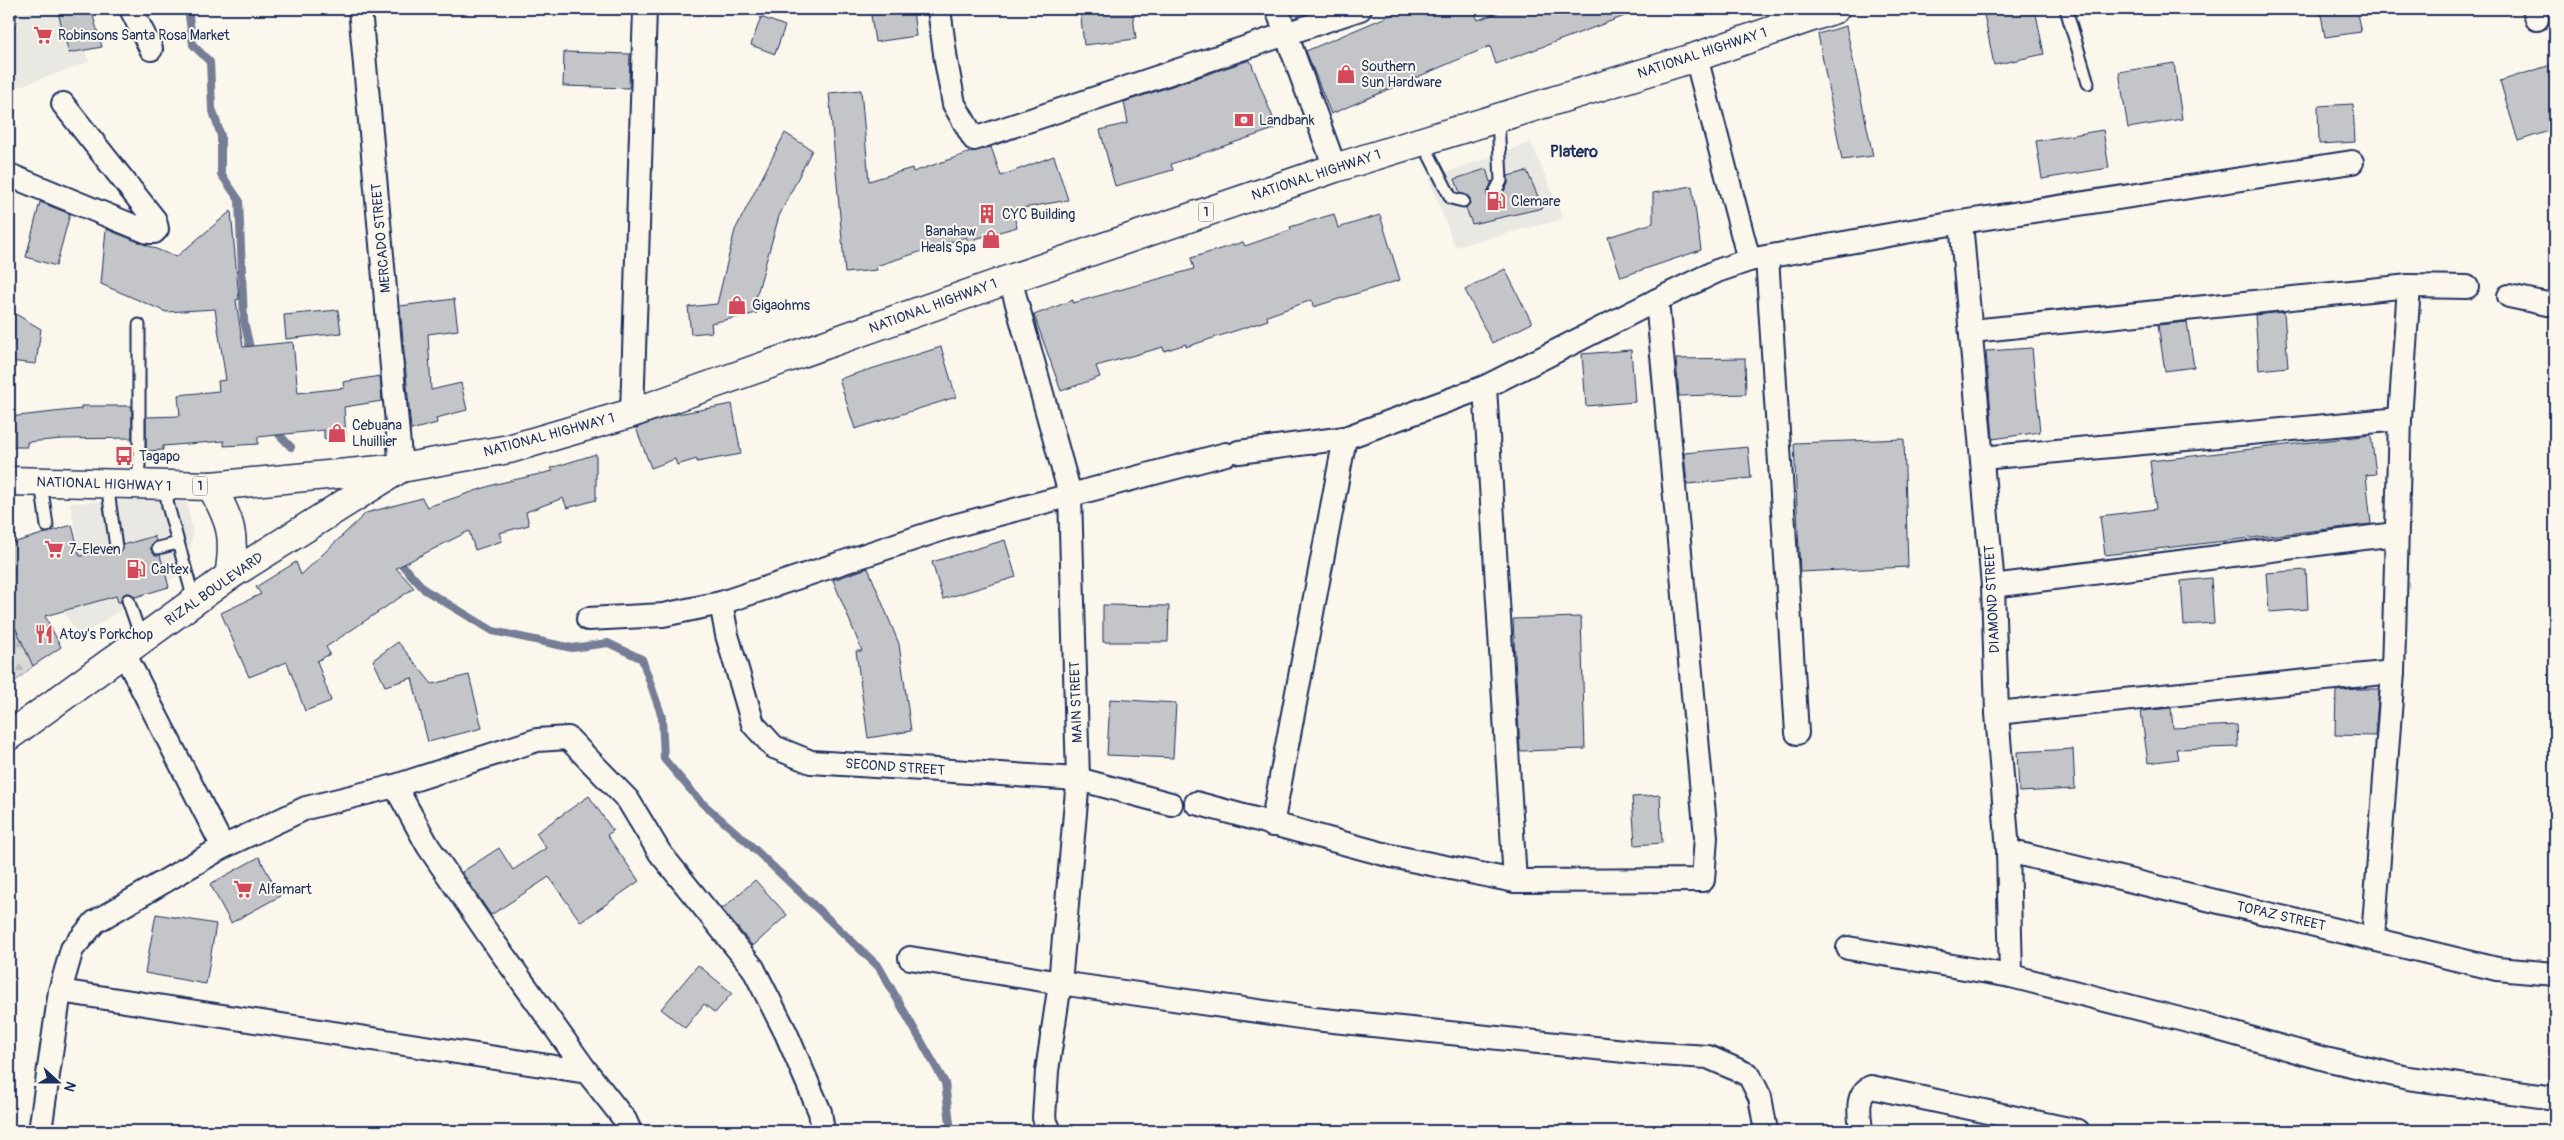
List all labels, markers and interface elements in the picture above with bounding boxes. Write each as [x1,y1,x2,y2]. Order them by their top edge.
supermarket icon: Robinsons Santa Rosa Market [32,24,54,46]
street label: NATIONAL HIGHWAY 1 [1635,24,1769,82]
place label: Robinsons Santa Rosa Market [58,27,230,44]
place label: Southern Sun Hardware [1361,58,1442,91]
shop icon: Southern Sun Hardware [1335,63,1357,85]
bank icon: Landbank [1233,109,1255,131]
place label: Landbank [1259,112,1315,129]
district label: Platero [1550,142,1598,162]
street label: NATIONAL HIGHWAY 1 [1249,146,1383,204]
street label: MERCADO STREET [368,182,394,294]
fuel station icon: Clemare [1485,190,1507,212]
place label: Clemare [1511,193,1560,210]
road number: 1 [1198,202,1214,222]
building icon: CYC Building [976,203,998,225]
place label: CYC Building [1002,206,1075,223]
place label: Banahaw Heals Spa [920,223,977,256]
shop icon: Banahaw Heals Spa [980,228,1002,250]
street label: NATIONAL HIGHWAY 1 [867,275,999,337]
shop icon: Gigaohms [726,294,748,316]
place label: Gigaohms [752,297,811,314]
street label: NATIONAL HIGHWAY 1 [482,409,616,461]
place label: Cebuana Lhuillier [352,417,402,450]
shop icon: Cebuana Lhuillier [326,422,348,444]
bus stop icon: Tagapo [113,445,135,467]
place label: Tagapo [139,448,181,465]
street label: NATIONAL HIGHWAY 1 [36,473,172,495]
road number: 1 [192,476,208,496]
supermarket icon: 7-Eleven [43,538,65,560]
place label: 7-Eleven [69,541,121,558]
street label: DIAMOND STREET [1981,544,2003,654]
street label: RIZAL BOULEVARD [162,549,267,629]
fuel station icon: Caltex [125,558,147,580]
place label: Caltex [151,561,189,578]
restaurant icon: Atoy's Porkchop [33,623,55,645]
place label: Atoy's Porkchop [59,626,153,643]
street label: MAIN STREET [1066,661,1086,743]
street label: SECOND STREET [844,755,946,779]
supermarket icon: Alfamart [232,878,254,900]
place label: Alfamart [258,881,312,898]
street label: TOPAZ STREET [2235,897,2327,935]
north arrow [32,1058,82,1108]
text: N [60,1079,79,1094]

